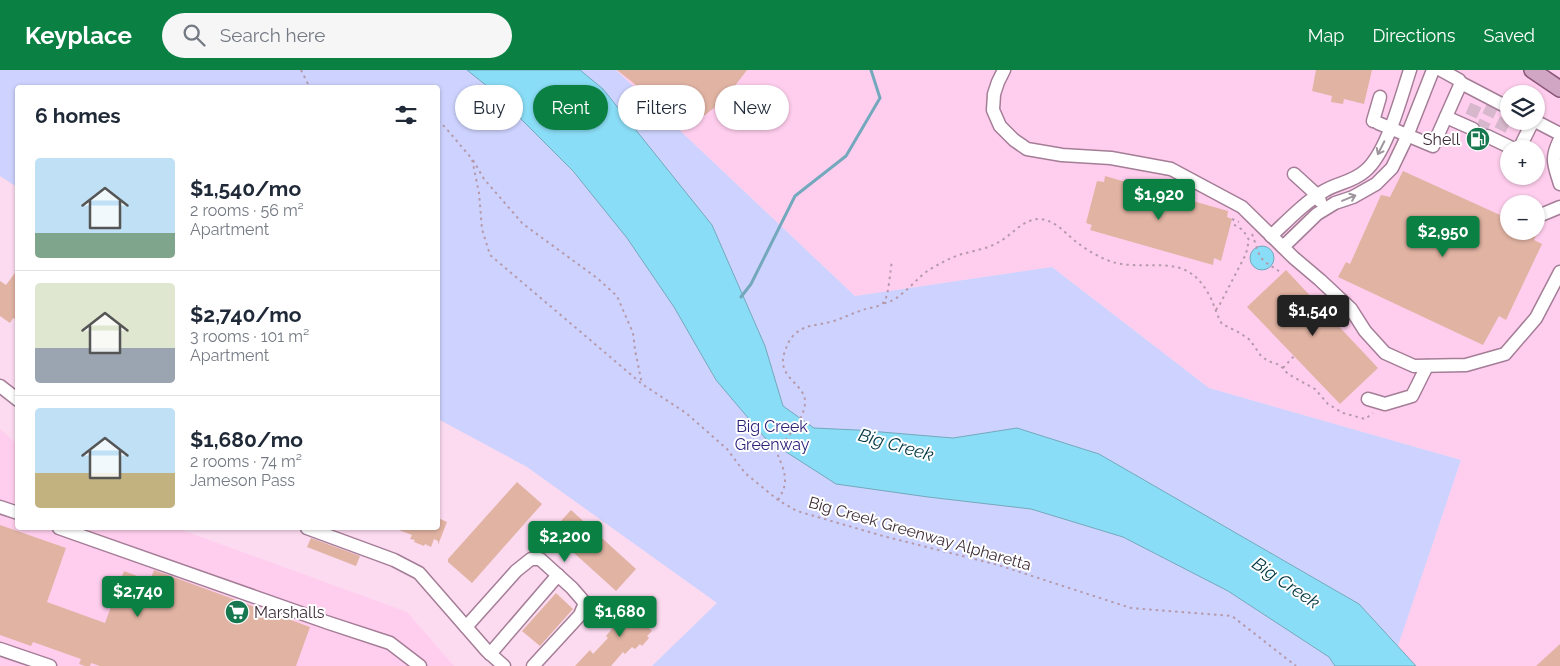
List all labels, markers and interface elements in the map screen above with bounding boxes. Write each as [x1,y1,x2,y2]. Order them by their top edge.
search box [162,13,512,58]
text: Keyplace [25,21,132,50]
icon: search [180,21,208,49]
text: Search here [220,24,325,46]
text: Map [1308,25,1344,46]
text: Directions [1372,25,1456,46]
text: Saved [1484,25,1535,46]
chip: Buy [455,85,523,130]
chip: Rent [533,85,608,130]
chip: Filters [618,85,705,130]
chip: New [715,85,789,130]
map controls [1500,85,1545,240]
button: layers [1500,85,1545,130]
icon: filters [392,101,420,129]
text: 6 homes [35,103,121,128]
fuel station icon: Shell [1465,126,1491,152]
place label: Shell [1423,130,1461,149]
one-way arrow [1376,140,1385,155]
button: + [1500,140,1545,185]
text: $1,540/mo [190,176,301,201]
icon: home [75,178,135,238]
pin: $1,920 [1118,178,1200,221]
text: $1,920 [1134,185,1184,204]
one-way arrow [1341,192,1356,202]
button: − [1500,195,1545,240]
text: 2 rooms · 56 m² [190,201,304,220]
pin: $2,950 [1402,216,1484,258]
text: Apartment [190,220,269,239]
text: $2,950 [1418,222,1469,241]
pin: $1,540 [1272,294,1354,337]
text: $1,540 [1288,301,1338,320]
text: $2,740/mo [190,302,302,327]
icon: home [75,303,135,363]
text: 3 rooms · 101 m² [190,327,309,346]
text: Apartment [190,346,269,365]
park label: Big Creek Greenway [735,417,810,454]
water label: Big Creek [856,424,936,465]
text: $1,680/mo [190,427,303,452]
icon: home [75,428,135,488]
text: 2 rooms · 74 m² [190,452,302,471]
text: Jameson Pass [190,471,295,490]
street label: Big Creek Greenway Alpharetta [806,493,1033,574]
pin: $2,200 [524,520,606,563]
text: $2,200 [539,527,591,546]
water label: Big Creek [1248,552,1324,613]
pin: $2,740 [97,576,179,618]
text: $2,740 [113,582,163,601]
pin: $1,680 [579,596,661,638]
supermarket icon: Marshalls [224,599,250,625]
text: $1,680 [595,602,645,621]
place label: Marshalls [254,603,325,622]

